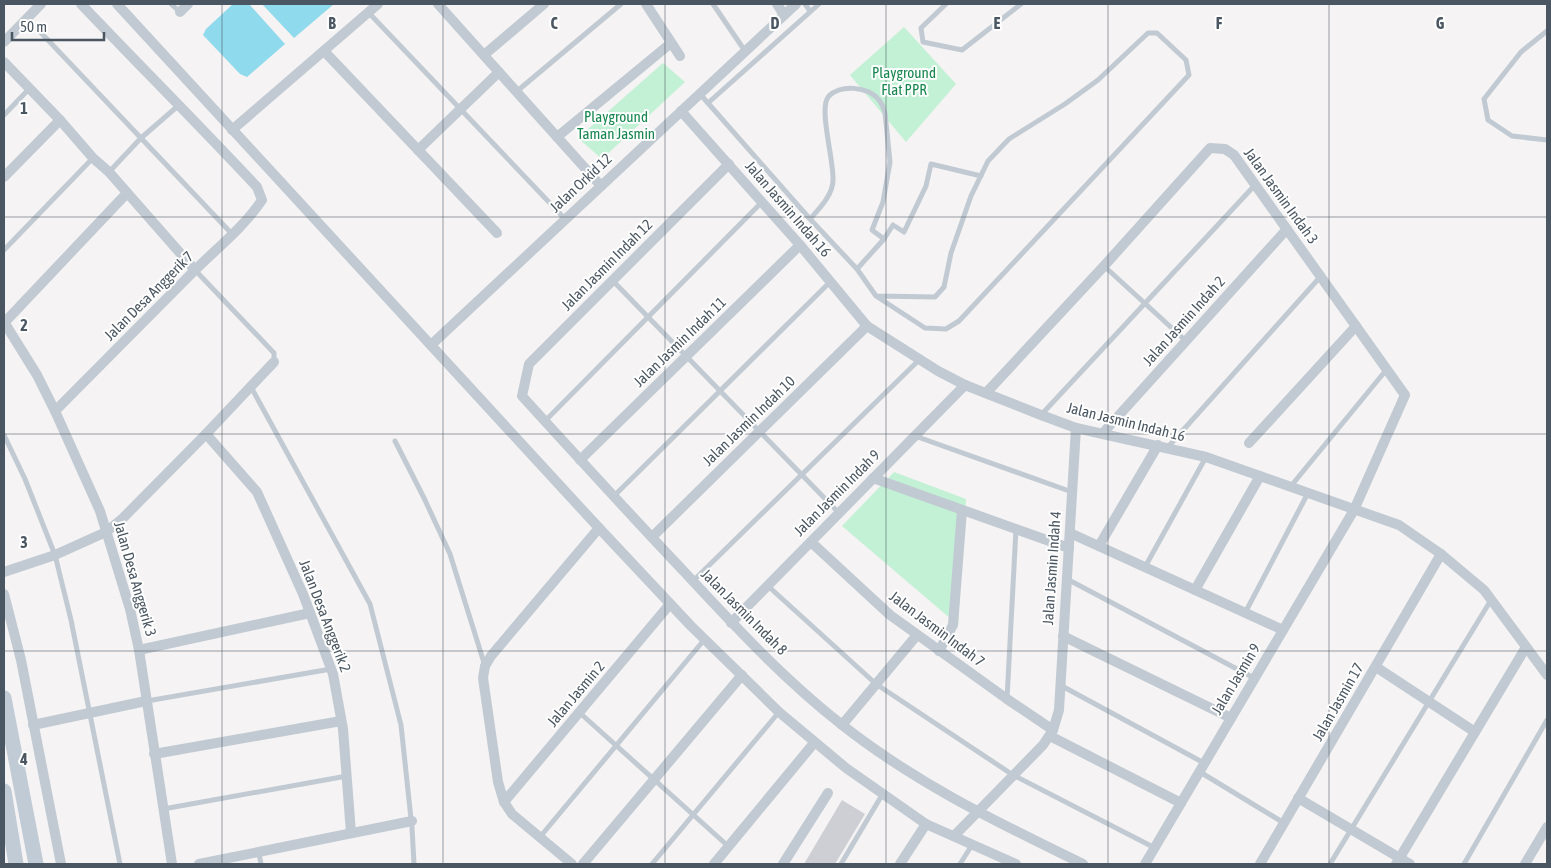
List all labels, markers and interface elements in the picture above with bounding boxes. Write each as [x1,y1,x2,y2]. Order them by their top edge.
scale bar [12,10,105,42]
text: B [328,14,336,32]
text: C [550,14,558,32]
text: D [771,14,780,32]
text: E [994,14,1001,32]
text: F [1216,14,1223,32]
text: G [1436,14,1445,32]
text: 50 m [20,18,47,35]
park label: Playground Flat PPR [872,64,936,98]
text: 1 [20,99,28,117]
park label: Playground Taman Jasmin [577,108,655,142]
street label: Jalan Jasmin Indah 3 [1241,144,1322,247]
street label: Jalan Orkid 12 [546,150,615,215]
street label: Jalan Jasmin Indah 16 [742,157,835,260]
street label: Jalan Jasmin Indah 12 [558,216,656,314]
street label: Jalan Desa Anggerik 7 [101,248,197,344]
street label: Jalan Jasmin Indah 2 [1139,273,1228,369]
street label: Jalan Jasmin Indah 11 [630,293,729,390]
text: 2 [20,316,28,334]
street label: Jalan Jasmin Indah 10 [699,372,798,469]
street label: Jalan Jasmin Indah 16 [1065,399,1187,444]
street label: Jalan Jasmin Indah 9 [790,446,883,539]
street label: Jalan Jasmin Indah 4 [1039,510,1064,626]
street label: Jalan Desa Anggerik 3 [111,519,160,638]
text: 3 [20,533,28,551]
street label: Jalan Desa Anggerik 2 [296,557,355,674]
street label: Jalan Jasmin Indah 8 [698,565,791,658]
street label: Jalan Jasmin Indah 7 [887,587,988,670]
street label: Jalan Jasmin 9 [1208,640,1263,717]
street label: Jalan Jasmin 2 [543,658,608,730]
street label: Jalan Jasmin 17 [1309,660,1367,744]
text: 4 [19,750,28,768]

